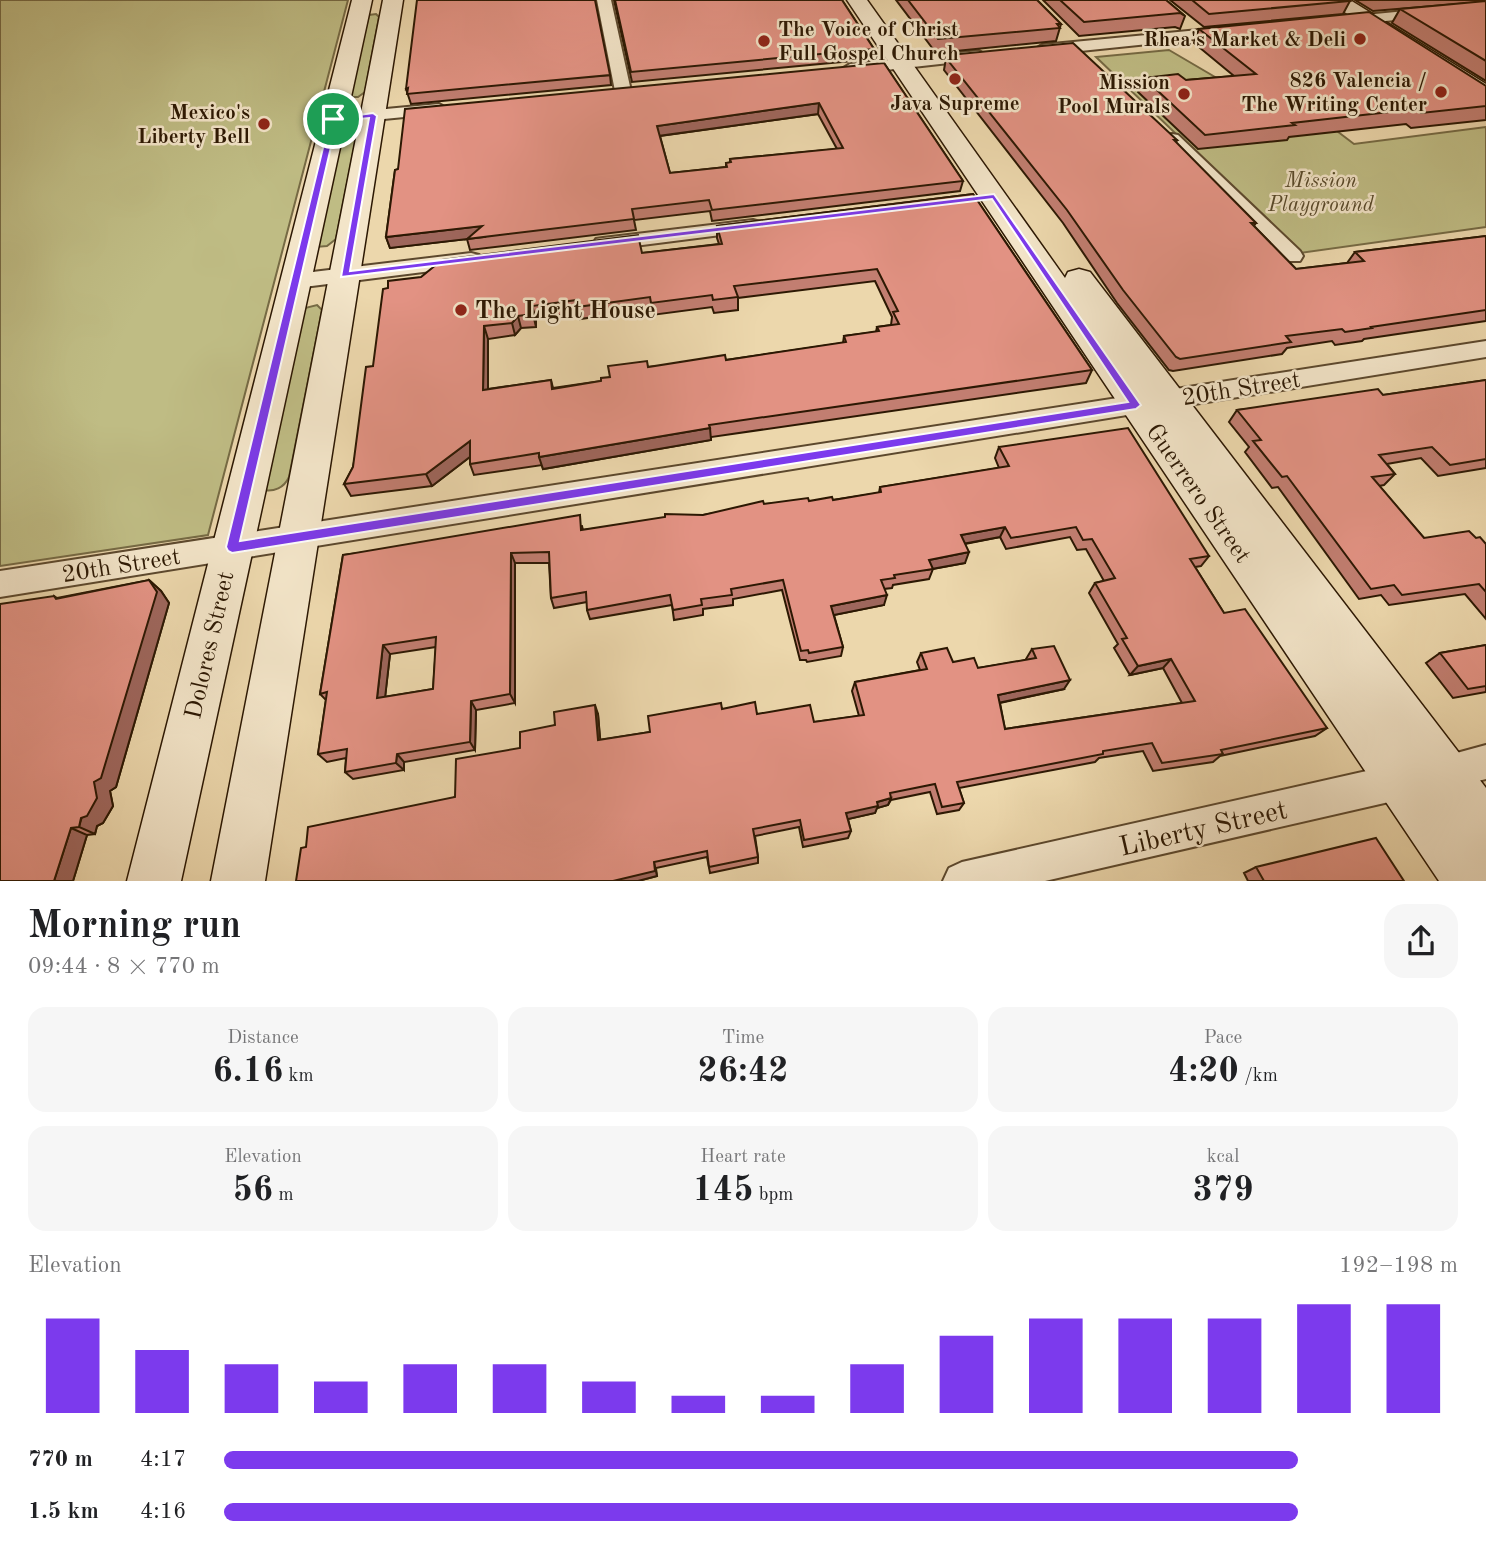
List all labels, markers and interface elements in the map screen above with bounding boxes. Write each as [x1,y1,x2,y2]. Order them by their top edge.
place label: The Voice of Christ Full Gospel Church [778,20,959,65]
place label: Rhea's Market & Deli [1143,30,1346,51]
marker: Rhea's Market & Deli [1352,31,1368,47]
marker: The Voice of Christ Full Gospel Church [756,33,772,49]
marker: Java Supreme [947,71,963,87]
place label: 826 Valencia / The Writing Center [1241,71,1427,116]
place label: Mission Pool Murals [1057,73,1170,118]
marker: 826 Valencia / The Writing Center [1433,84,1449,100]
marker: Mission Pool Murals [1176,86,1192,102]
pin [303,89,363,149]
place label: Java Supreme [890,94,1020,115]
icon: arrive [314,100,352,138]
place label: Mexico's Liberty Bell [137,103,250,148]
marker: Mexico's Liberty Bell [256,116,272,132]
park label: Mission Playground [1267,171,1375,216]
place label: The Light House [475,300,656,324]
marker: The Light House [453,302,469,318]
street label: 20th Street [1180,369,1302,411]
street label: Guerrero Street [1141,420,1254,568]
street label: 20th Street [60,546,182,588]
street label: Dolores Street [182,569,240,722]
street label: Liberty Street [1117,797,1290,863]
button: share [1384,904,1458,978]
text: Morning run [28,908,241,946]
text: 09:44 · 8 × 770 m [28,955,220,978]
text: Distance [227,1029,299,1048]
text: Time [722,1029,764,1048]
text: Pace [1204,1029,1242,1048]
text: 6.16 [213,1054,283,1089]
text: 26:42 [697,1054,789,1089]
text: 4:20 [1168,1054,1239,1089]
text: km [283,1067,314,1086]
text: /km [1239,1067,1278,1086]
text: Elevation [224,1148,302,1167]
text: Heart rate [700,1148,786,1167]
text: kcal [1207,1148,1239,1167]
text: 56 [232,1173,273,1208]
text: 145 [693,1173,753,1208]
text: 379 [1193,1173,1253,1208]
text: m [273,1186,294,1205]
text: bpm [753,1186,793,1205]
text: Elevation [28,1254,122,1277]
text: 192–198 m [1339,1254,1458,1277]
text: 770 m [28,1448,93,1471]
text: 4:17 [140,1448,186,1471]
text: 1.5 km [28,1500,99,1523]
text: 4:16 [140,1500,186,1523]

